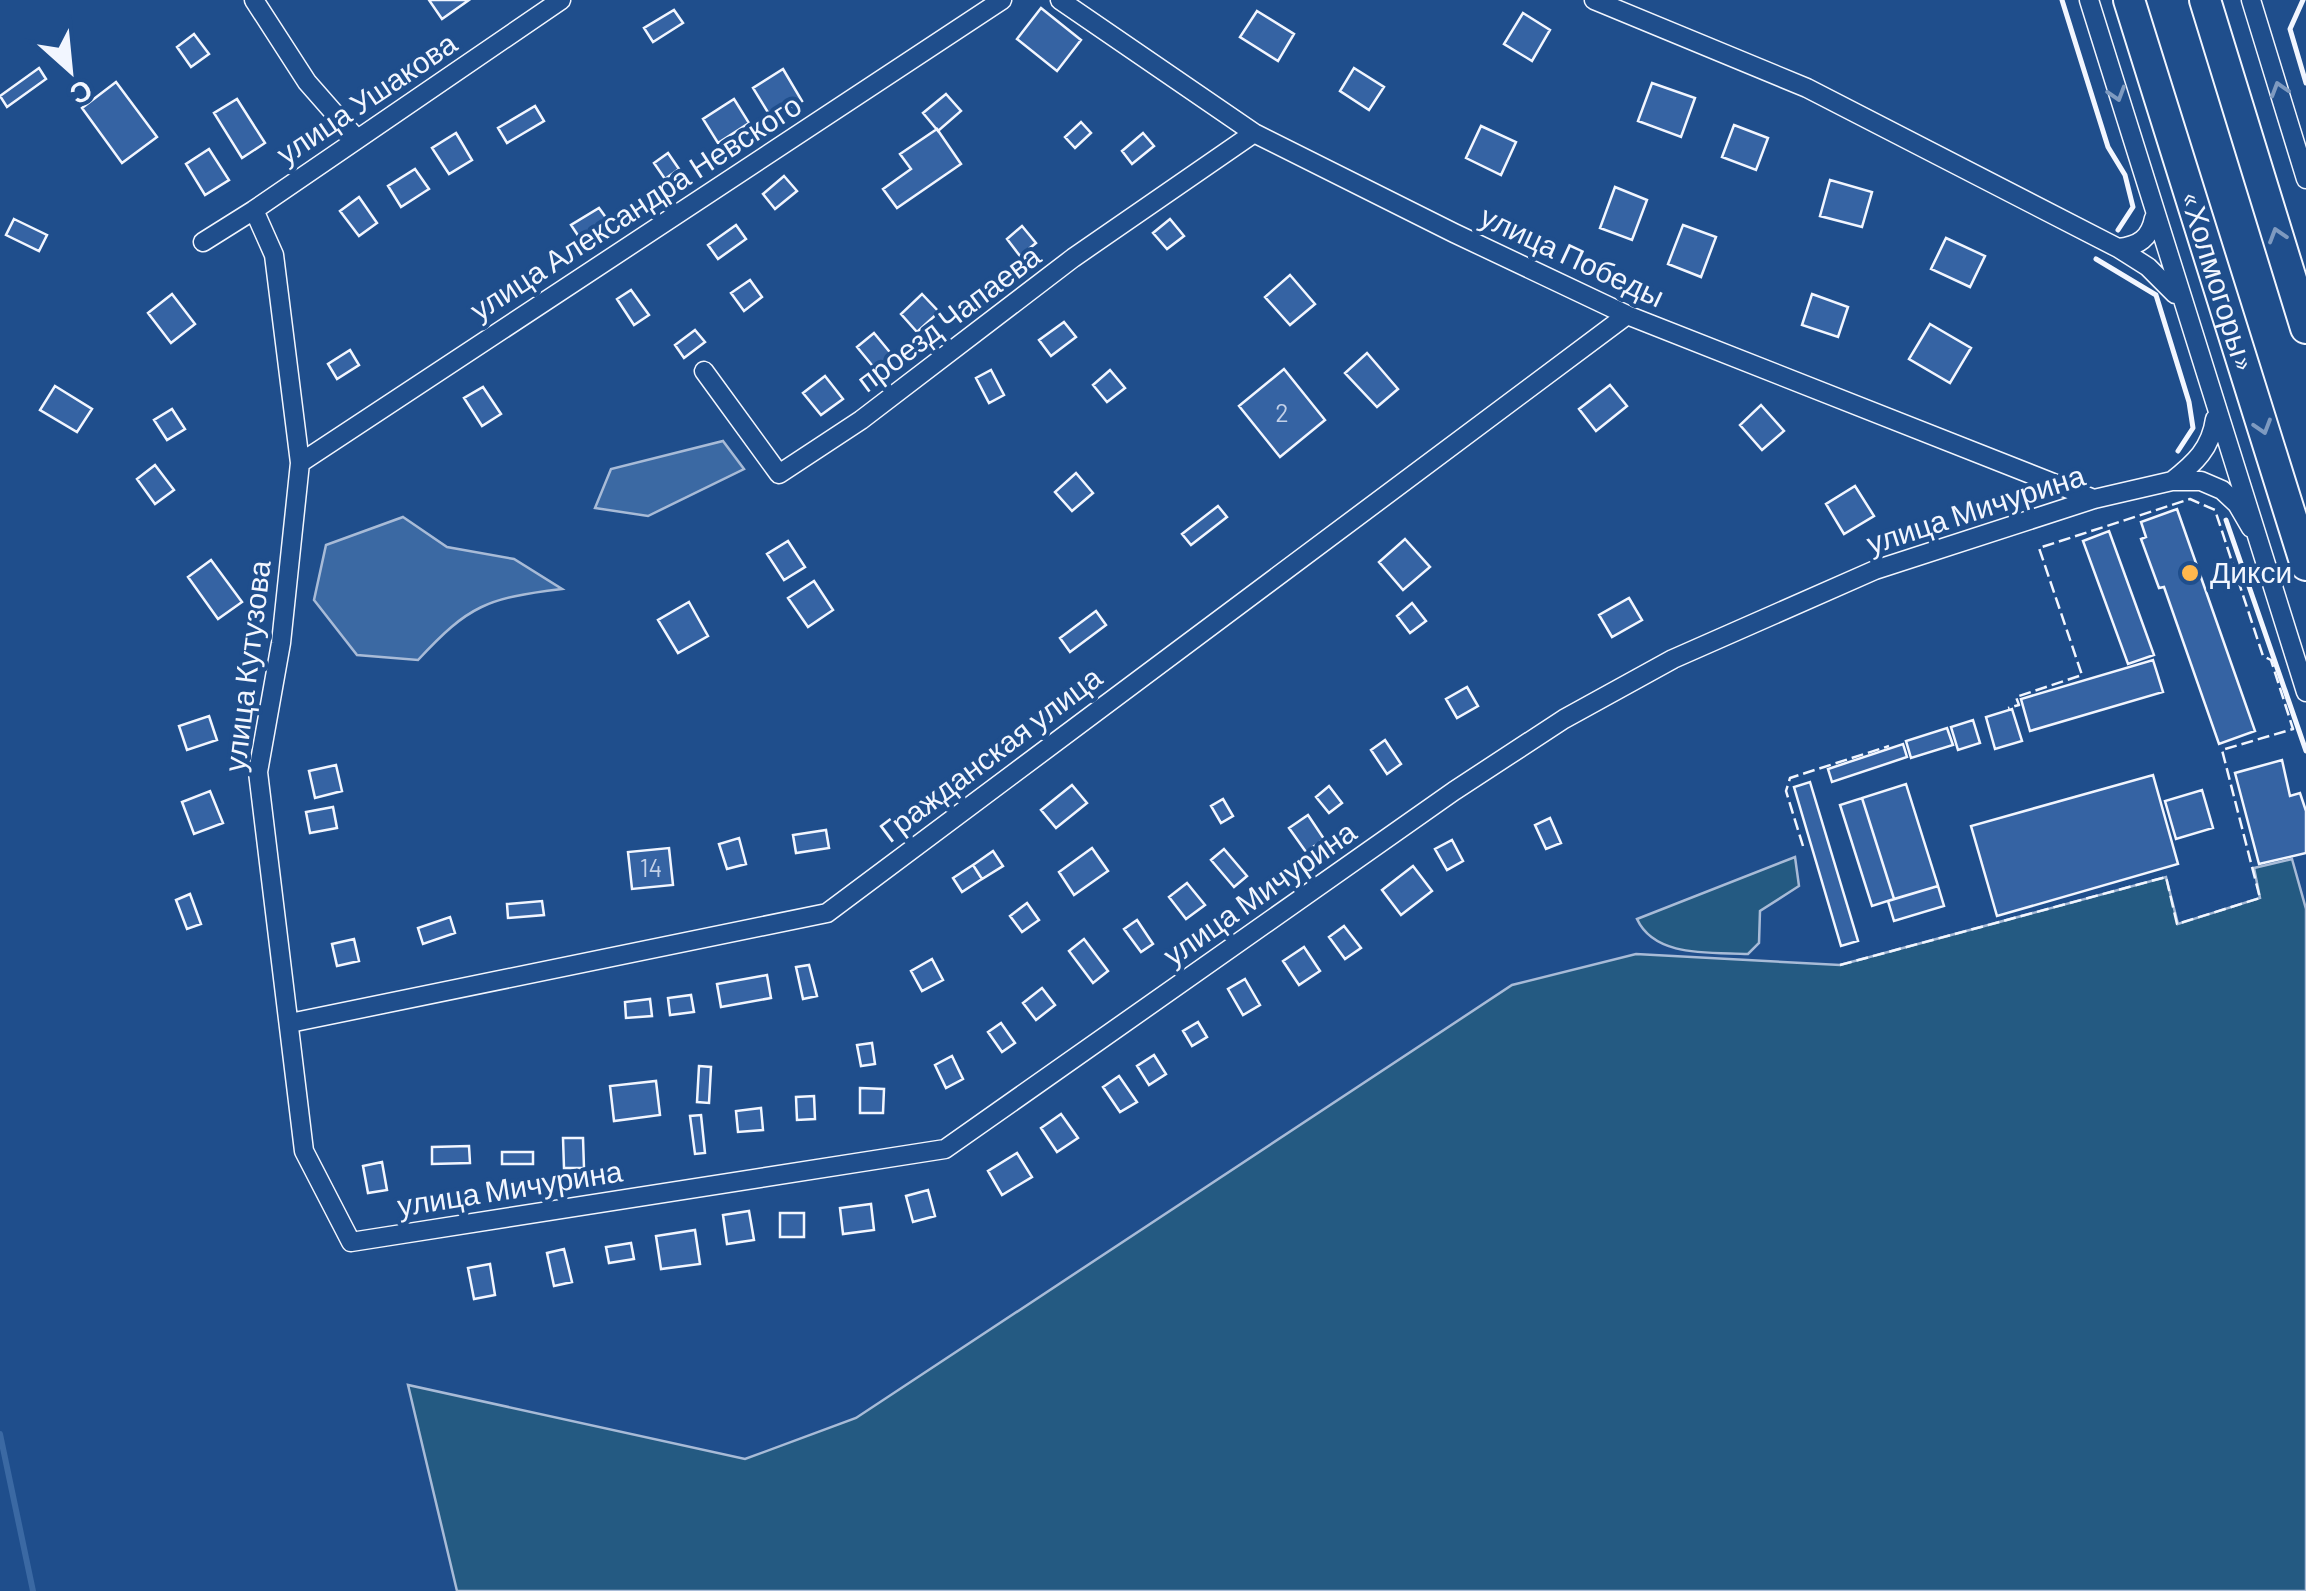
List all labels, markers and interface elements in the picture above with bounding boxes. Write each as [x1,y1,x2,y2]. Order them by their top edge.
north arrow [20,20,120,120]
street label: улица Ушакова [269,24,463,171]
text: С [65,73,99,113]
one-way arrow [2270,82,2291,99]
one-way arrow [2105,84,2126,101]
street label: улица Александра Невского [463,86,807,327]
street label: «Холмогоры» [2174,186,2264,376]
street label: улица Победы [1475,197,1670,313]
one-way arrow [2268,228,2289,245]
street label: проезд Чапаева [849,236,1047,398]
house number: 2 [1275,397,1289,427]
one-way arrow [2251,418,2272,435]
street label: улица Мичурина [1862,456,2089,560]
place label: Дикси [2210,553,2292,589]
street label: улица Кутузова [215,558,277,773]
marker: Дикси [2179,562,2201,584]
street label: Гражданская улица [872,658,1108,849]
street label: улица Мичурина [1155,812,1362,972]
house number: 14 [640,852,662,882]
street label: улица Мичурина [395,1151,625,1223]

